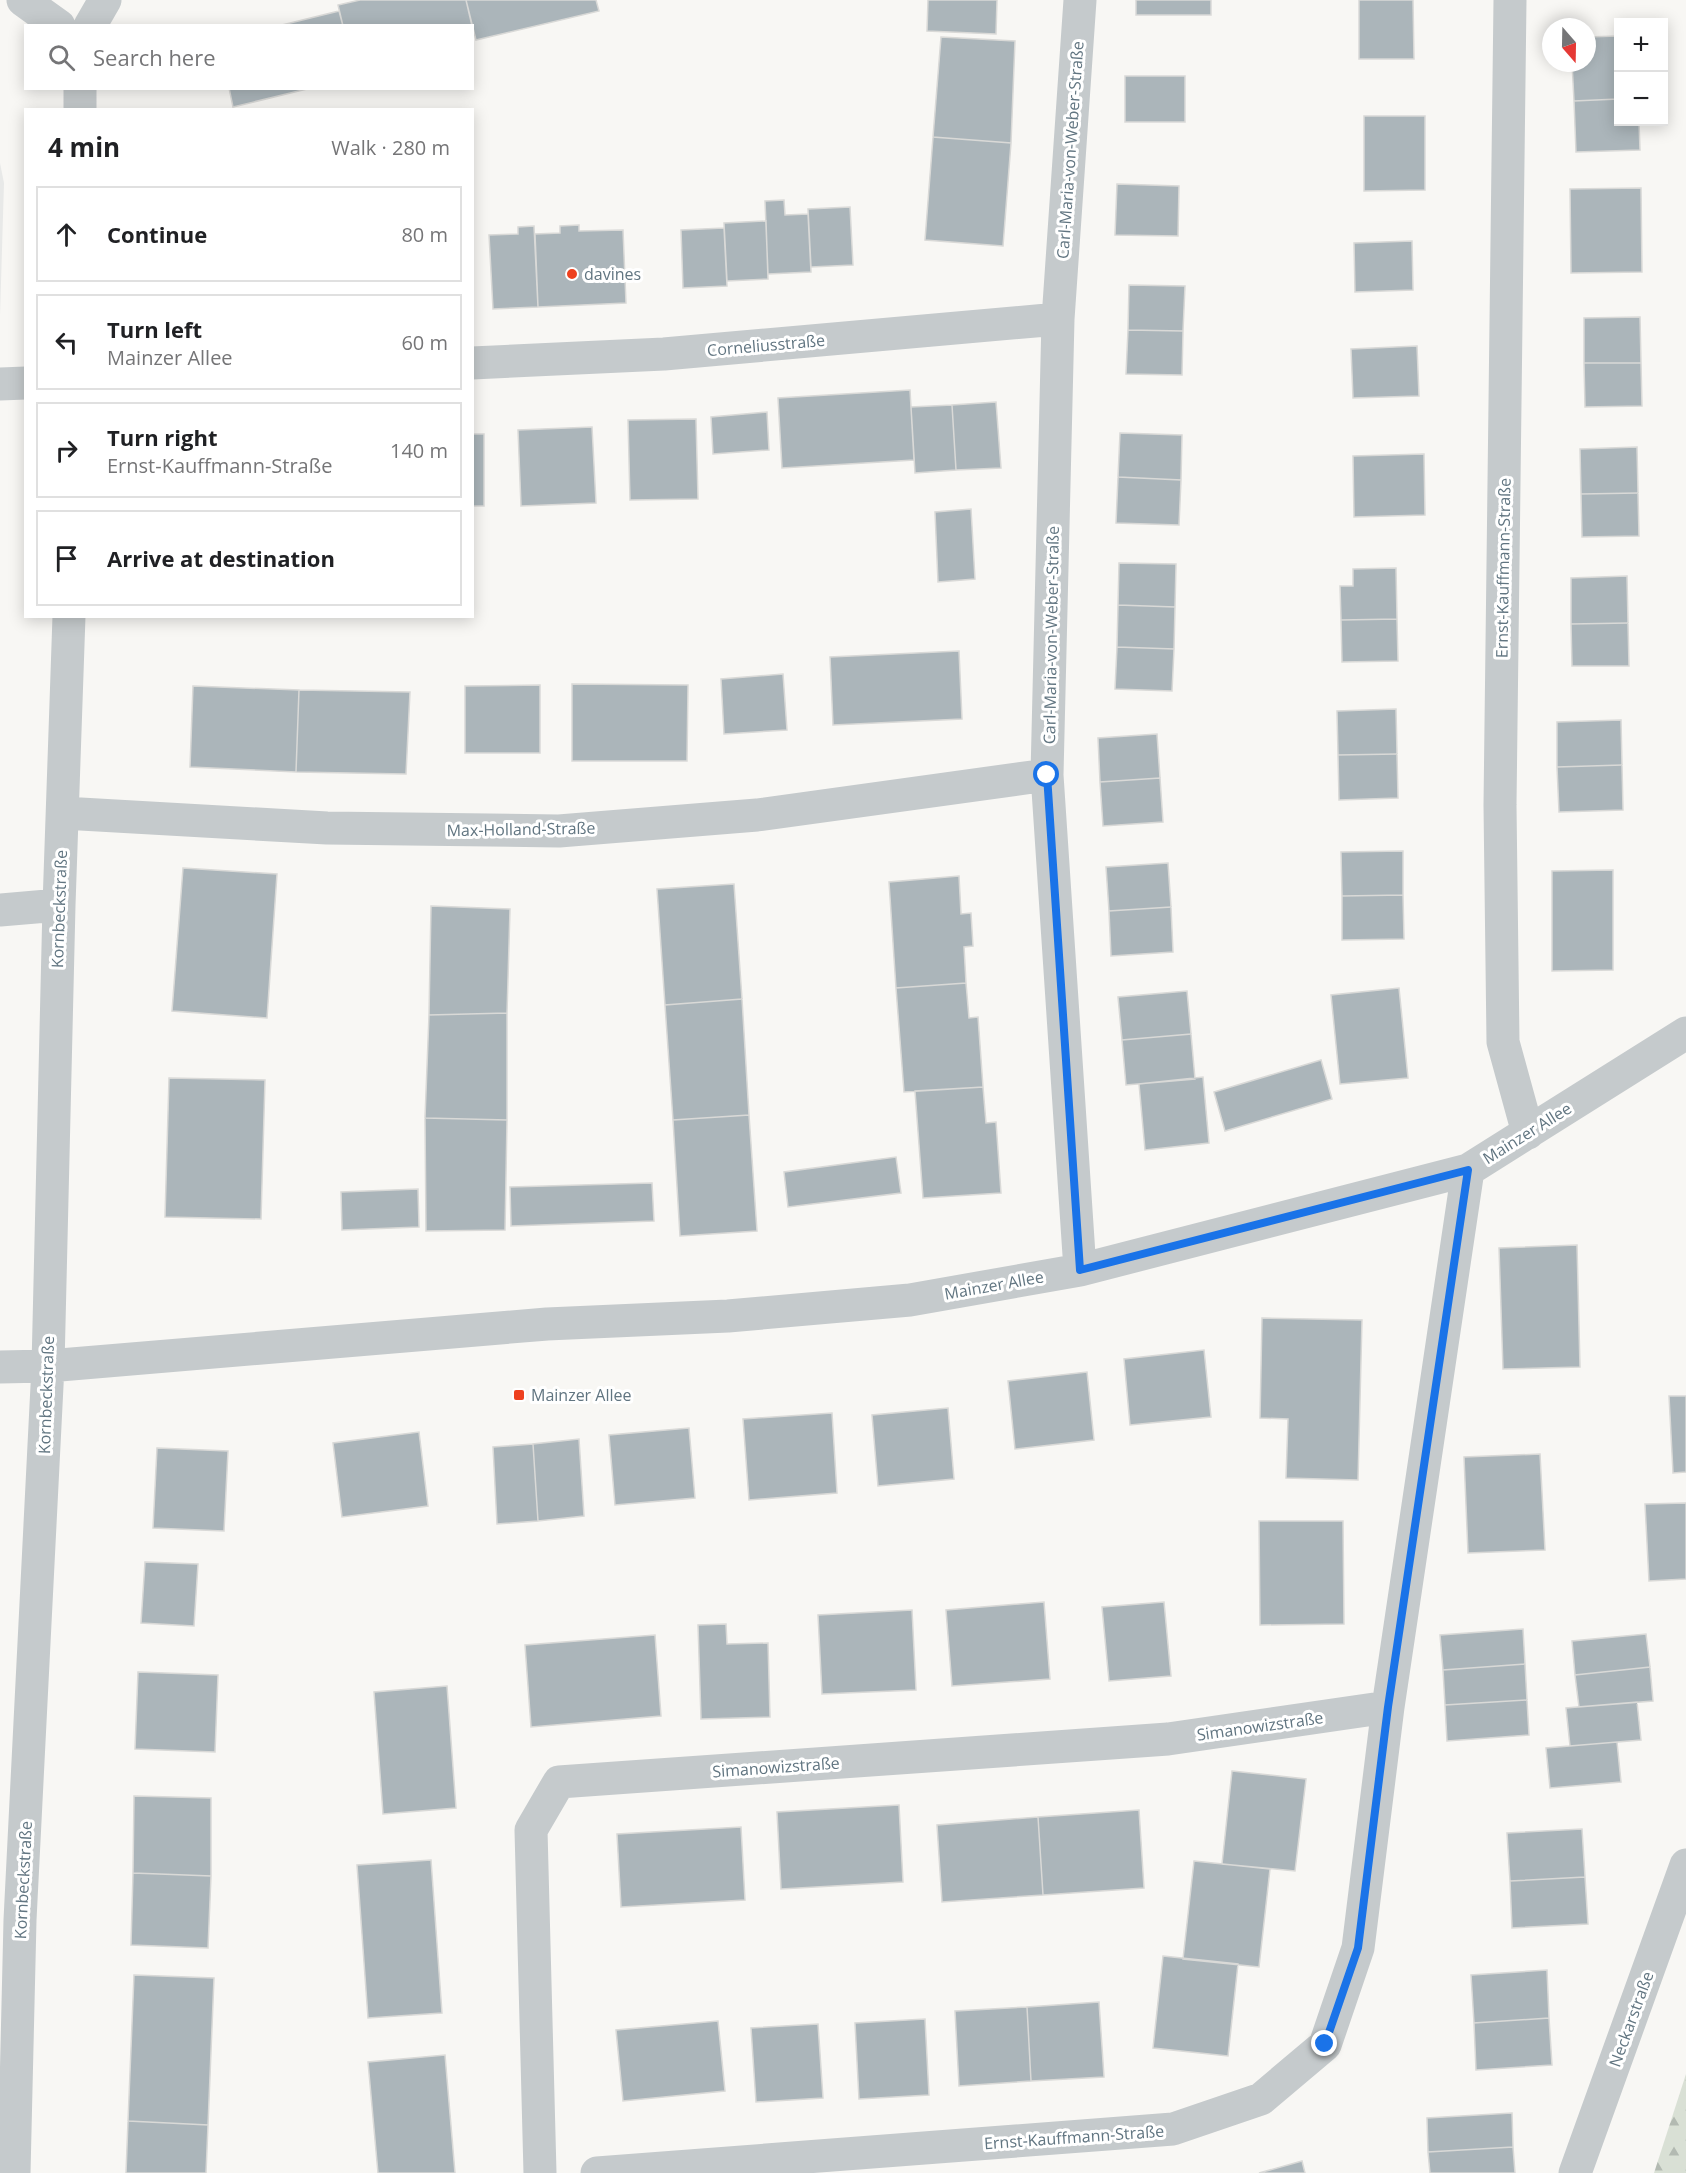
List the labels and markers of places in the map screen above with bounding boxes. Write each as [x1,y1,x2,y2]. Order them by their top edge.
place label: davines [584,263,641,285]
marker: davines [565,267,579,281]
place label: Mainzer Allee [531,1384,631,1406]
marker: Mainzer Allee [512,1388,526,1402]

